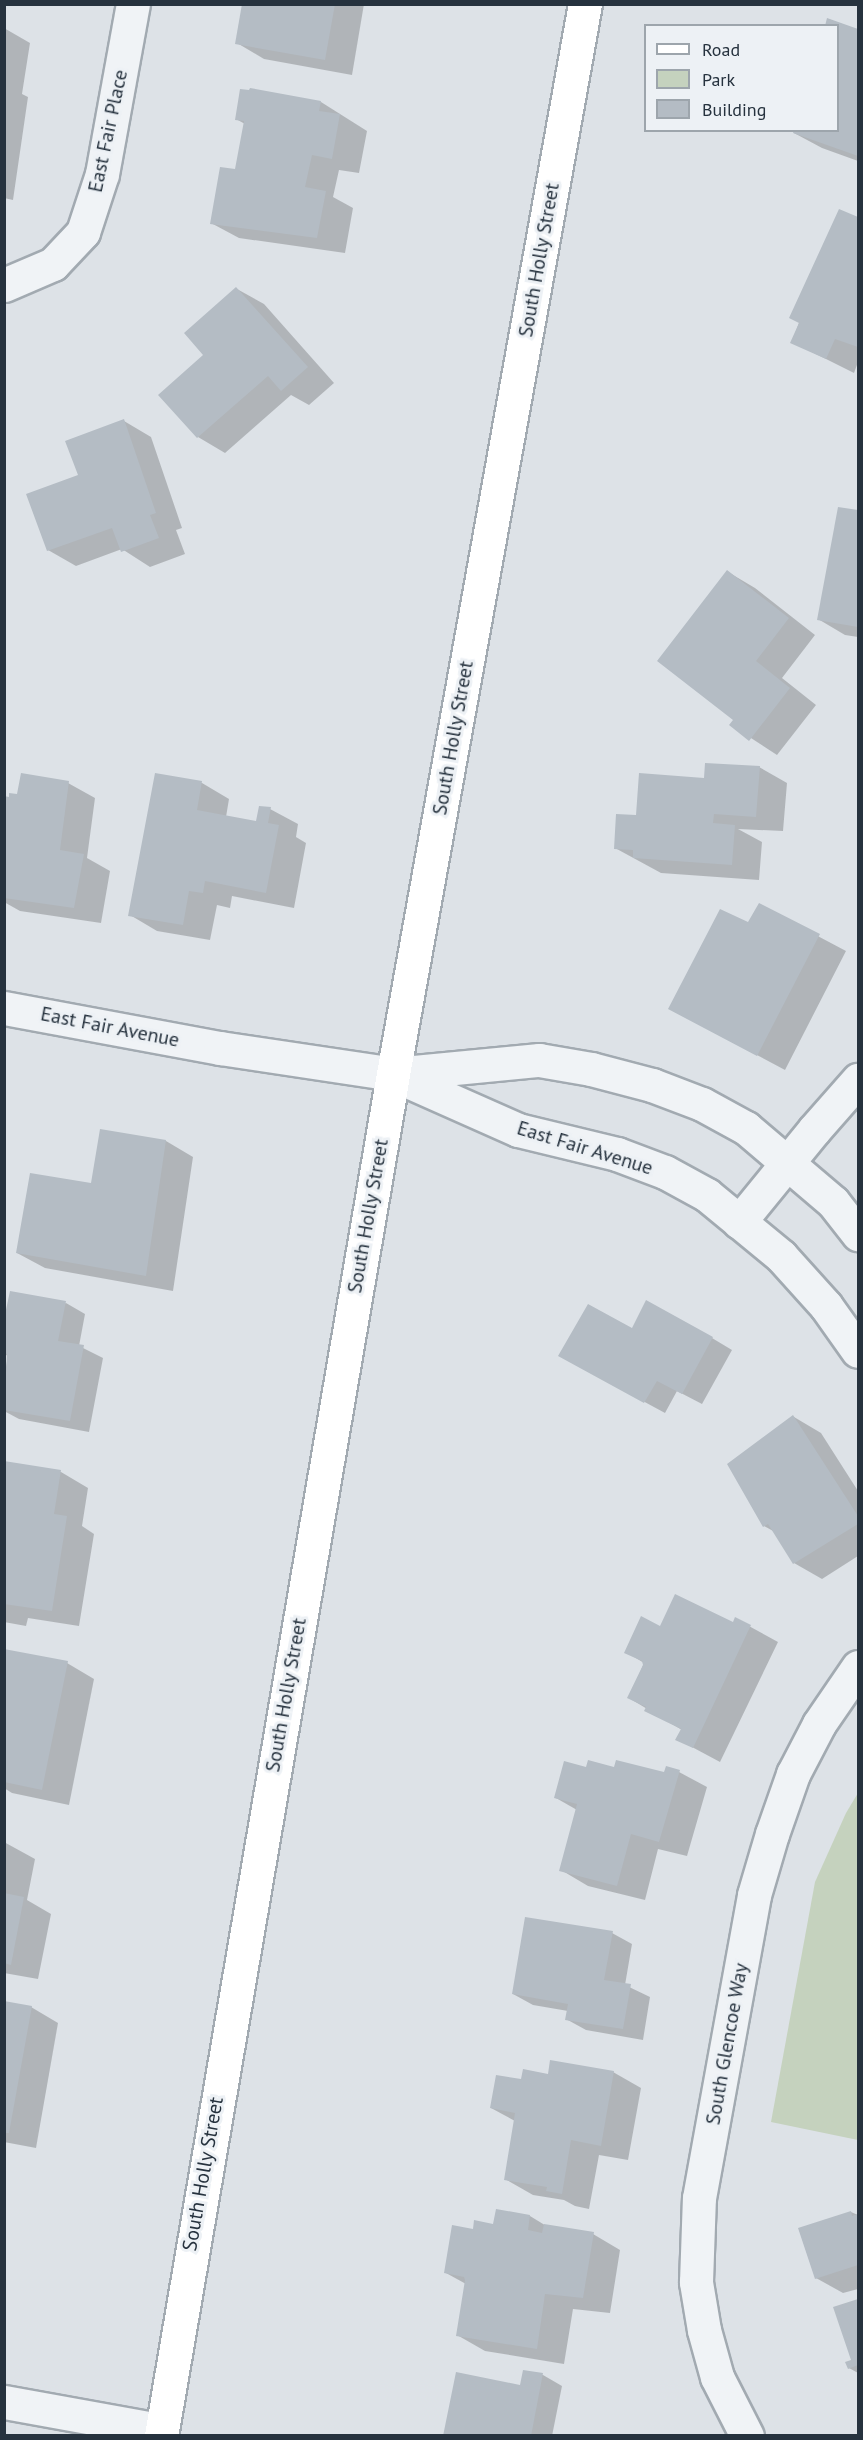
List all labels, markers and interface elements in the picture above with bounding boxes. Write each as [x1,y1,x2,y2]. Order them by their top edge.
legend [644,24,839,132]
text: Road [702,38,740,61]
street label: East Fair Place [83,68,133,194]
text: Park [702,68,735,91]
text: Building [702,98,766,121]
street label: South Holly Street [514,181,564,339]
street label: South Holly Street [428,659,478,817]
street label: East Fair Avenue [38,1002,182,1052]
street label: East Fair Avenue [514,1116,656,1180]
street label: South Holly Street [343,1137,393,1295]
street label: South Holly Street [261,1616,311,1774]
street label: South Glencoe Way [701,1961,753,2127]
street label: South Holly Street [178,2095,228,2253]

